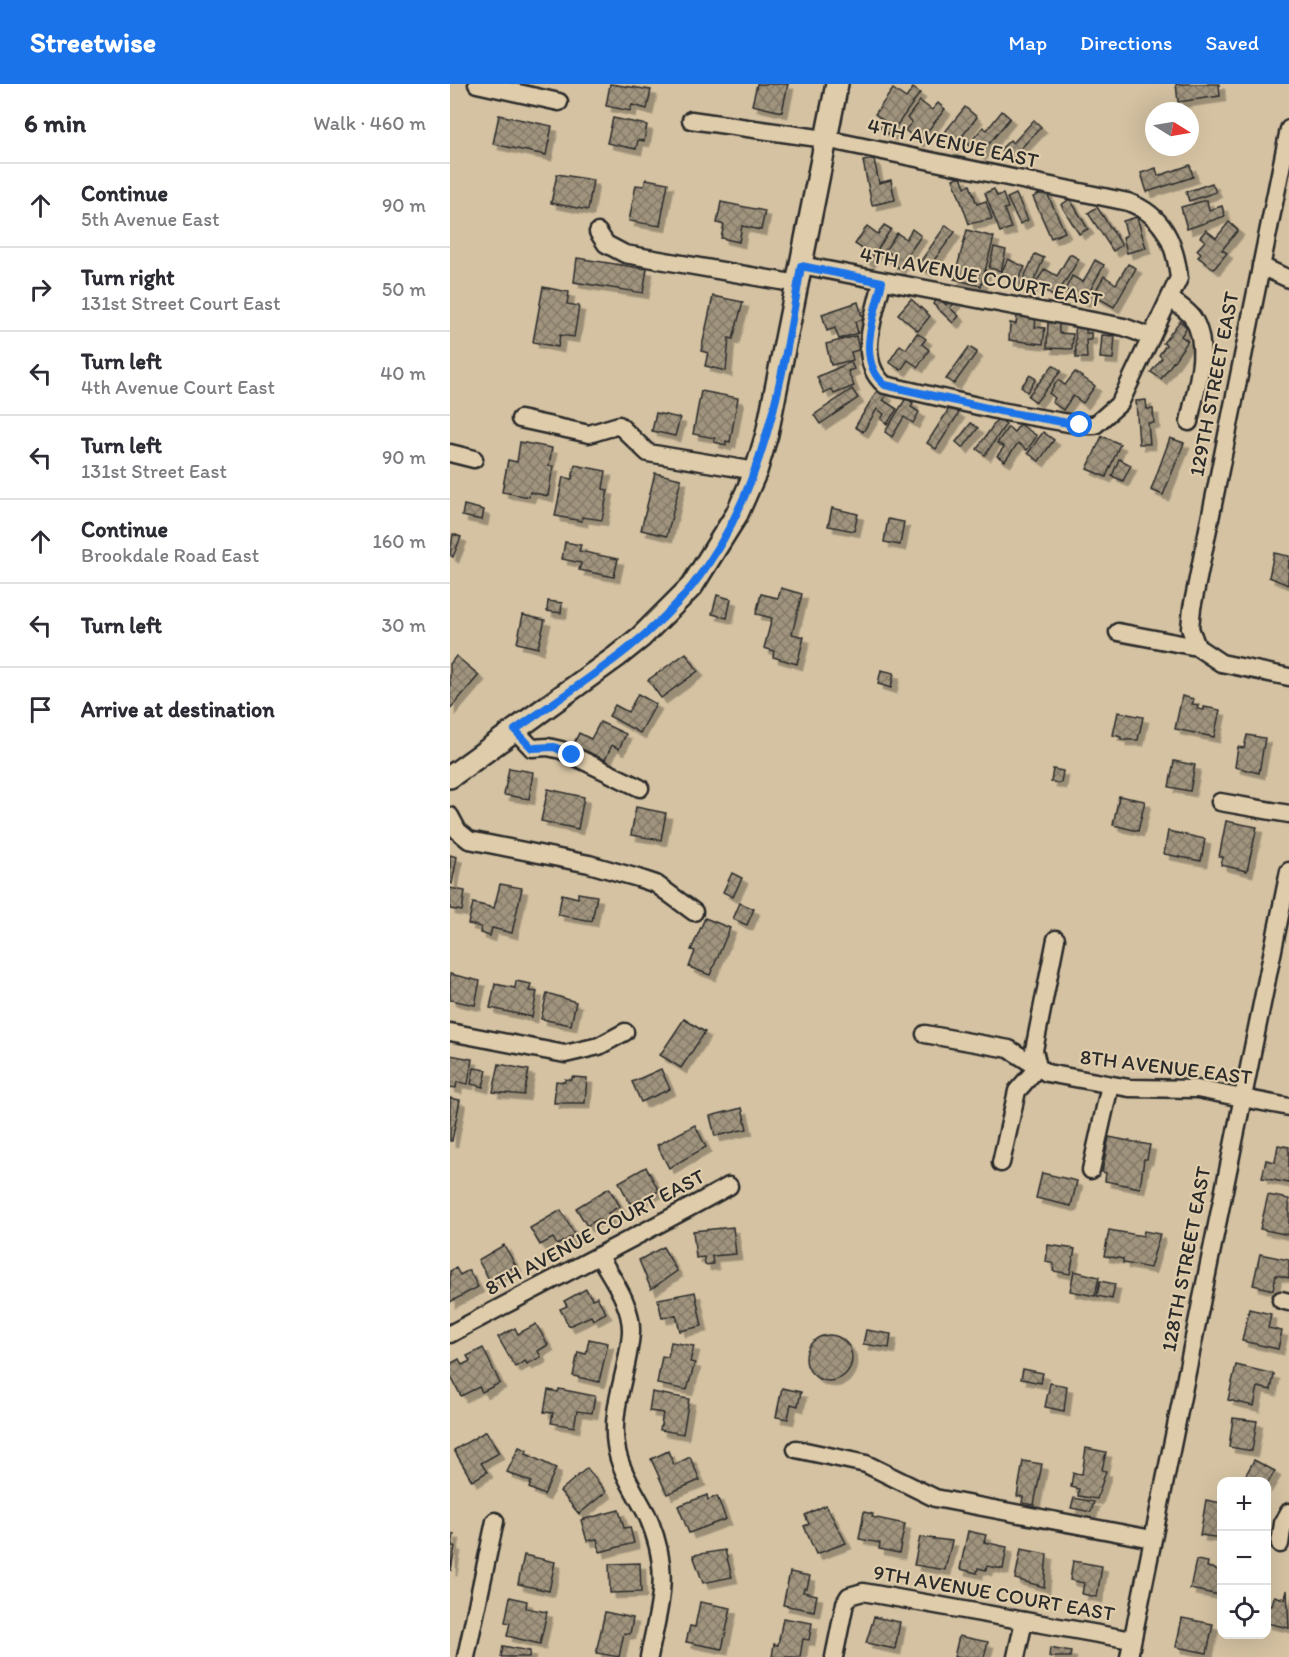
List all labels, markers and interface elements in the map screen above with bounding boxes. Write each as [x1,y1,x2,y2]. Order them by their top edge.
text: Streetwise [30,25,156,59]
text: Map [1009,30,1047,55]
text: Directions [1080,30,1172,55]
text: Saved [1205,30,1259,55]
north arrow [1145,102,1199,156]
text: 6 min [24,107,86,139]
text: Walk · 460 m [313,111,426,135]
street label: 4TH AVENUE EAST [865,112,1041,173]
text: Continue [81,180,168,207]
icon: ahead [24,189,57,222]
text: 90 m [382,193,426,217]
text: 5th Avenue East [81,207,220,231]
street label: 4TH AVENUE COURT EAST [858,241,1105,312]
text: Turn right [81,264,175,291]
icon: right [24,273,57,306]
text: 50 m [382,277,426,301]
street label: 129TH STREET EAST [1183,289,1244,479]
text: 131st Street Court East [81,291,280,315]
text: Turn left [81,348,162,375]
icon: left [24,357,57,390]
text: 40 m [380,361,426,385]
text: 4th Avenue Court East [81,375,275,399]
route start [1066,411,1092,437]
text: Turn left [81,432,162,459]
icon: left [24,441,57,474]
text: 90 m [382,445,426,469]
text: 131st Street East [81,459,227,483]
text: Continue [81,516,168,543]
icon: ahead [24,525,57,558]
text: 160 m [373,529,426,553]
text: Brookdale Road East [81,543,259,567]
icon: left [24,609,57,642]
text: Turn left [81,612,162,639]
text: 30 m [381,613,426,637]
icon: arrive [24,693,57,726]
text: Arrive at destination [81,696,275,723]
route end [558,741,584,767]
street label: 8TH AVENUE EAST [1079,1044,1254,1089]
street label: 8TH AVENUE COURT EAST [481,1163,709,1300]
street label: 128TH STREET EAST [1155,1164,1216,1354]
map controls [1217,1477,1271,1639]
button: + [1217,1477,1271,1531]
button: − [1217,1531,1271,1585]
street label: 9TH AVENUE COURT EAST [871,1559,1117,1626]
button: locate [1217,1585,1271,1639]

